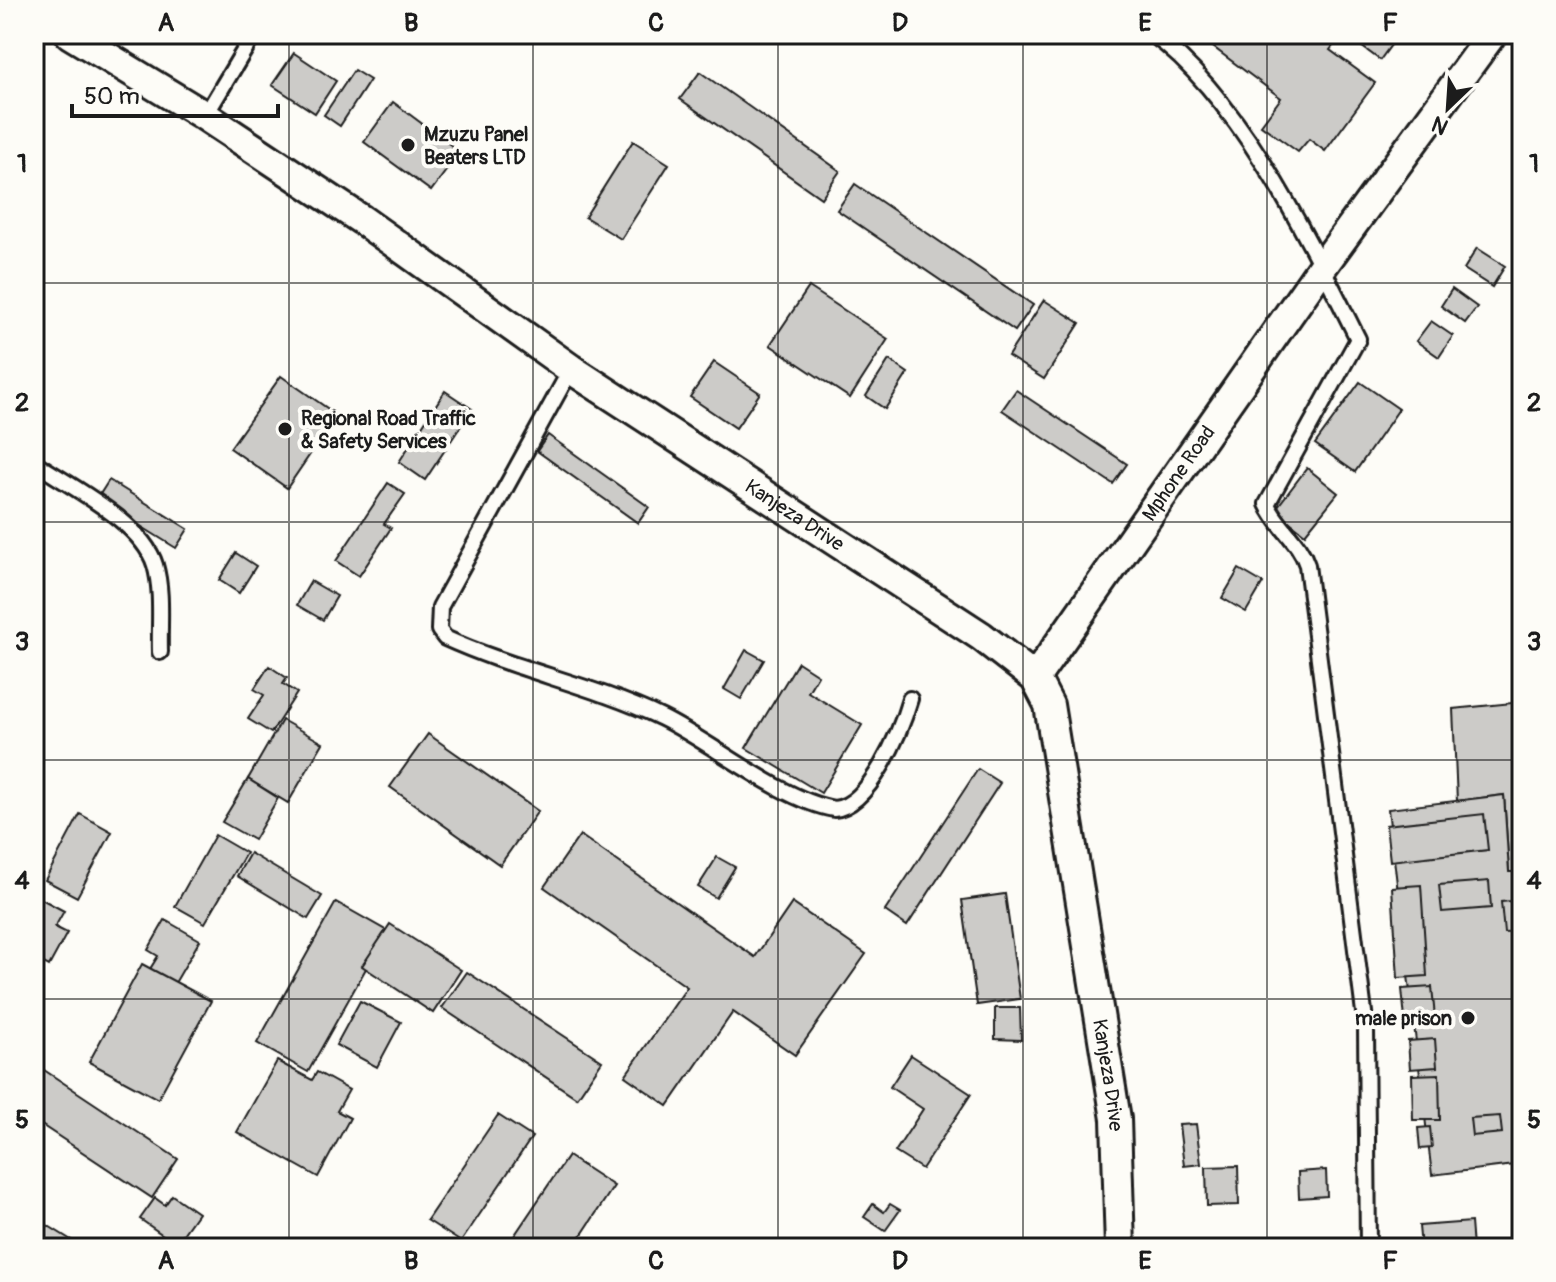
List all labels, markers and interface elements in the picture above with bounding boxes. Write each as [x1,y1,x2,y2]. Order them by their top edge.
text: A [158,7,175,39]
text: B [404,7,418,39]
text: C [648,7,664,39]
text: D [892,7,908,39]
text: E [1138,7,1152,39]
text: F [1382,7,1398,39]
scale bar [72,68,278,118]
north arrow [1408,68,1488,148]
text: 50 m [84,82,140,111]
text: N [1427,109,1453,141]
place label: Mzuzu Panel Beaters LTD [424,122,529,170]
marker: Mzuzu Panel Beaters LTD [399,136,417,154]
text: 1 [17,148,27,180]
text: 1 [1529,148,1539,180]
text: 2 [15,387,29,419]
text: 2 [1527,387,1541,419]
place label: Regional Road Traffic & Safety Services [301,406,476,454]
marker: Regional Road Traffic & Safety Services [276,420,294,438]
street label: Mphone Road [1136,420,1220,526]
street label: Kanjeza Drive [740,473,849,556]
text: 3 [15,626,29,658]
text: 3 [1527,626,1541,658]
text: 4 [14,865,30,897]
text: 4 [1526,865,1542,897]
place label: male prison [1355,1006,1452,1031]
marker: male prison [1459,1009,1477,1027]
street label: Kanjeza Drive [1088,1017,1129,1132]
text: 5 [15,1104,29,1136]
text: 5 [1527,1104,1541,1136]
text: A [158,1245,175,1277]
text: B [404,1245,418,1277]
text: C [648,1245,664,1277]
text: D [892,1245,908,1277]
text: E [1138,1245,1152,1277]
text: F [1382,1245,1398,1277]

